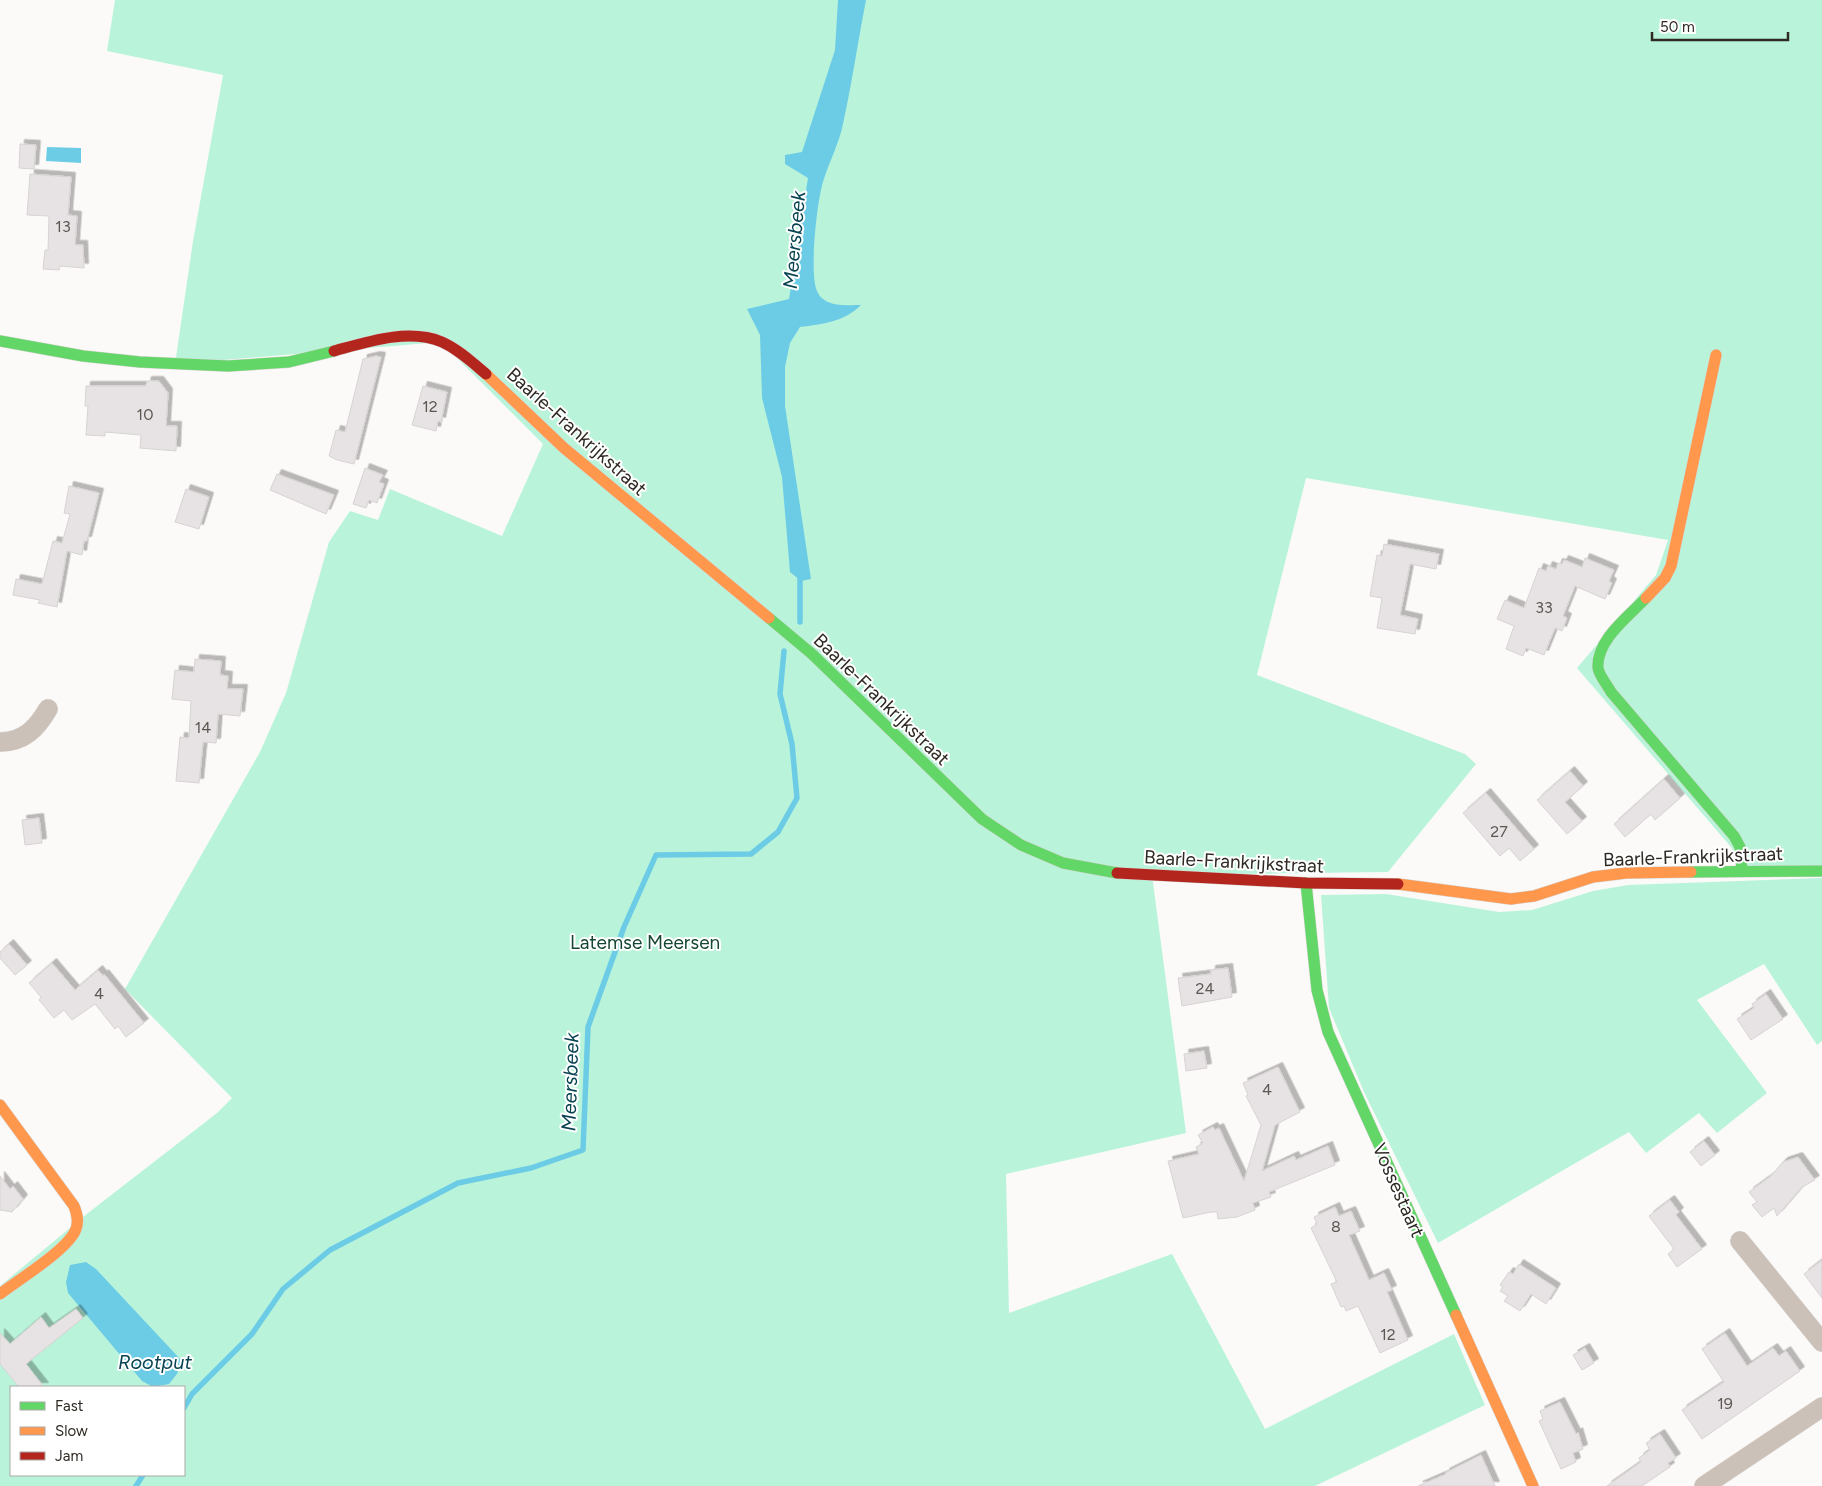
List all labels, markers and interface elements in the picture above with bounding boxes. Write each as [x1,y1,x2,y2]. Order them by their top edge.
scale bar [1652,10,1788,42]
text: 50 m [1660,18,1695,36]
water label: Meersbeek [778,189,810,290]
house number: 13 [55,217,71,236]
street label: Baarle-Frankrijkstraat [502,363,651,500]
house number: 12 [422,397,438,416]
house number: 10 [137,405,153,424]
house number: 33 [1535,598,1553,617]
street label: Baarle-Frankrijkstraat [809,629,954,770]
house number: 14 [195,718,211,737]
house number: 27 [1490,822,1508,841]
street label: Baarle-Frankrijkstraat [1603,842,1783,871]
street label: Baarle-Frankrijkstraat [1143,845,1325,878]
park label: Latemse Meersen [570,931,720,954]
house number: 24 [1196,979,1214,998]
house number: 4 [94,984,104,1003]
water label: Meersbeek [556,1031,584,1132]
house number: 4 [1262,1080,1272,1099]
street label: Vossestaart [1368,1140,1429,1241]
house number: 8 [1331,1217,1341,1236]
house number: 12 [1380,1325,1396,1344]
water label: Rootput [118,1350,192,1374]
legend [10,1386,185,1476]
house number: 19 [1717,1394,1733,1413]
text: Fast [55,1397,84,1415]
text: Slow [55,1422,88,1440]
text: Jam [55,1447,83,1465]

